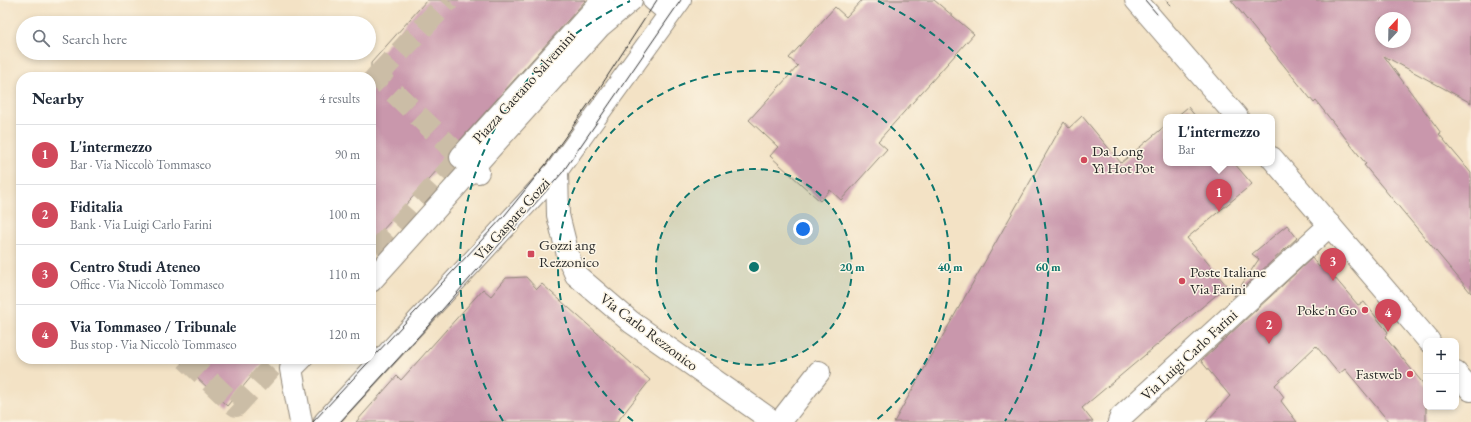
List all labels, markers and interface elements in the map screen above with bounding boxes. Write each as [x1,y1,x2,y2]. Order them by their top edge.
north arrow [1375,12,1411,48]
search box [16,16,376,60]
street label: Piazza Gaetano Salvemini [468,26,580,147]
icon: search [30,27,52,49]
text: Search here [62,29,127,48]
text: Nearby [32,87,84,109]
text: 4 results [319,90,360,107]
popup [1163,114,1275,166]
text: L'intermezzo [1178,122,1260,141]
text: L'intermezzo [70,137,152,156]
place label: Da Long Yì Hot Pot [1092,141,1155,177]
text: Bar [1178,141,1195,158]
text: 1 [42,146,48,163]
text: 90 m [335,146,360,163]
marker: Da Long Yì Hot Pot [1079,155,1089,165]
text: Bar · Via Niccolò Tommaseo [70,156,211,173]
street label: Via Gaspare Gozzi [470,173,554,264]
pin: 1 [1206,179,1232,212]
text: Fiditalia [70,197,123,216]
text: 2 [42,206,48,223]
text: 100 m [329,206,360,223]
text: Bank · Via Luigi Carlo Farini [70,216,212,233]
your location [793,219,813,239]
place label: Gozzi ang Rezzonico [539,235,599,271]
pin: 3 [1320,248,1346,281]
marker: Gozzi ang Rezzonico [526,249,536,259]
text: Centro Studi Ateneo [70,257,200,276]
text: 20 m [839,259,865,275]
text: 40 m [937,259,963,275]
text: 60 m [1035,259,1061,275]
centre of rings [747,260,761,274]
place label: Poste Italiane Via Farini [1190,262,1266,298]
text: 3 [42,266,48,283]
text: 110 m [329,266,360,283]
text: Office · Via Niccolò Tommaseo [70,276,224,293]
marker: Poste Italiane Via Farini [1177,276,1187,286]
street label: Via Carlo Rezzonico [596,288,702,375]
pin: 4 [1375,299,1401,332]
place label: Poke'n Go [1297,300,1357,319]
street label: Via Luigi Carlo Farini [1136,305,1241,404]
marker: Poke'n Go [1360,305,1370,315]
pin: 2 [1256,311,1282,344]
text: Via Tommaseo / Tribunale [70,317,236,336]
text: 4 [42,326,48,343]
text: 120 m [329,326,360,343]
text: Bus stop · Via Niccolò Tommaseo [70,336,237,353]
map controls [1423,338,1459,410]
button: + [1423,338,1459,374]
place label: Fastweb [1356,364,1402,383]
marker: Fastweb [1405,369,1415,379]
button: − [1423,374,1459,410]

